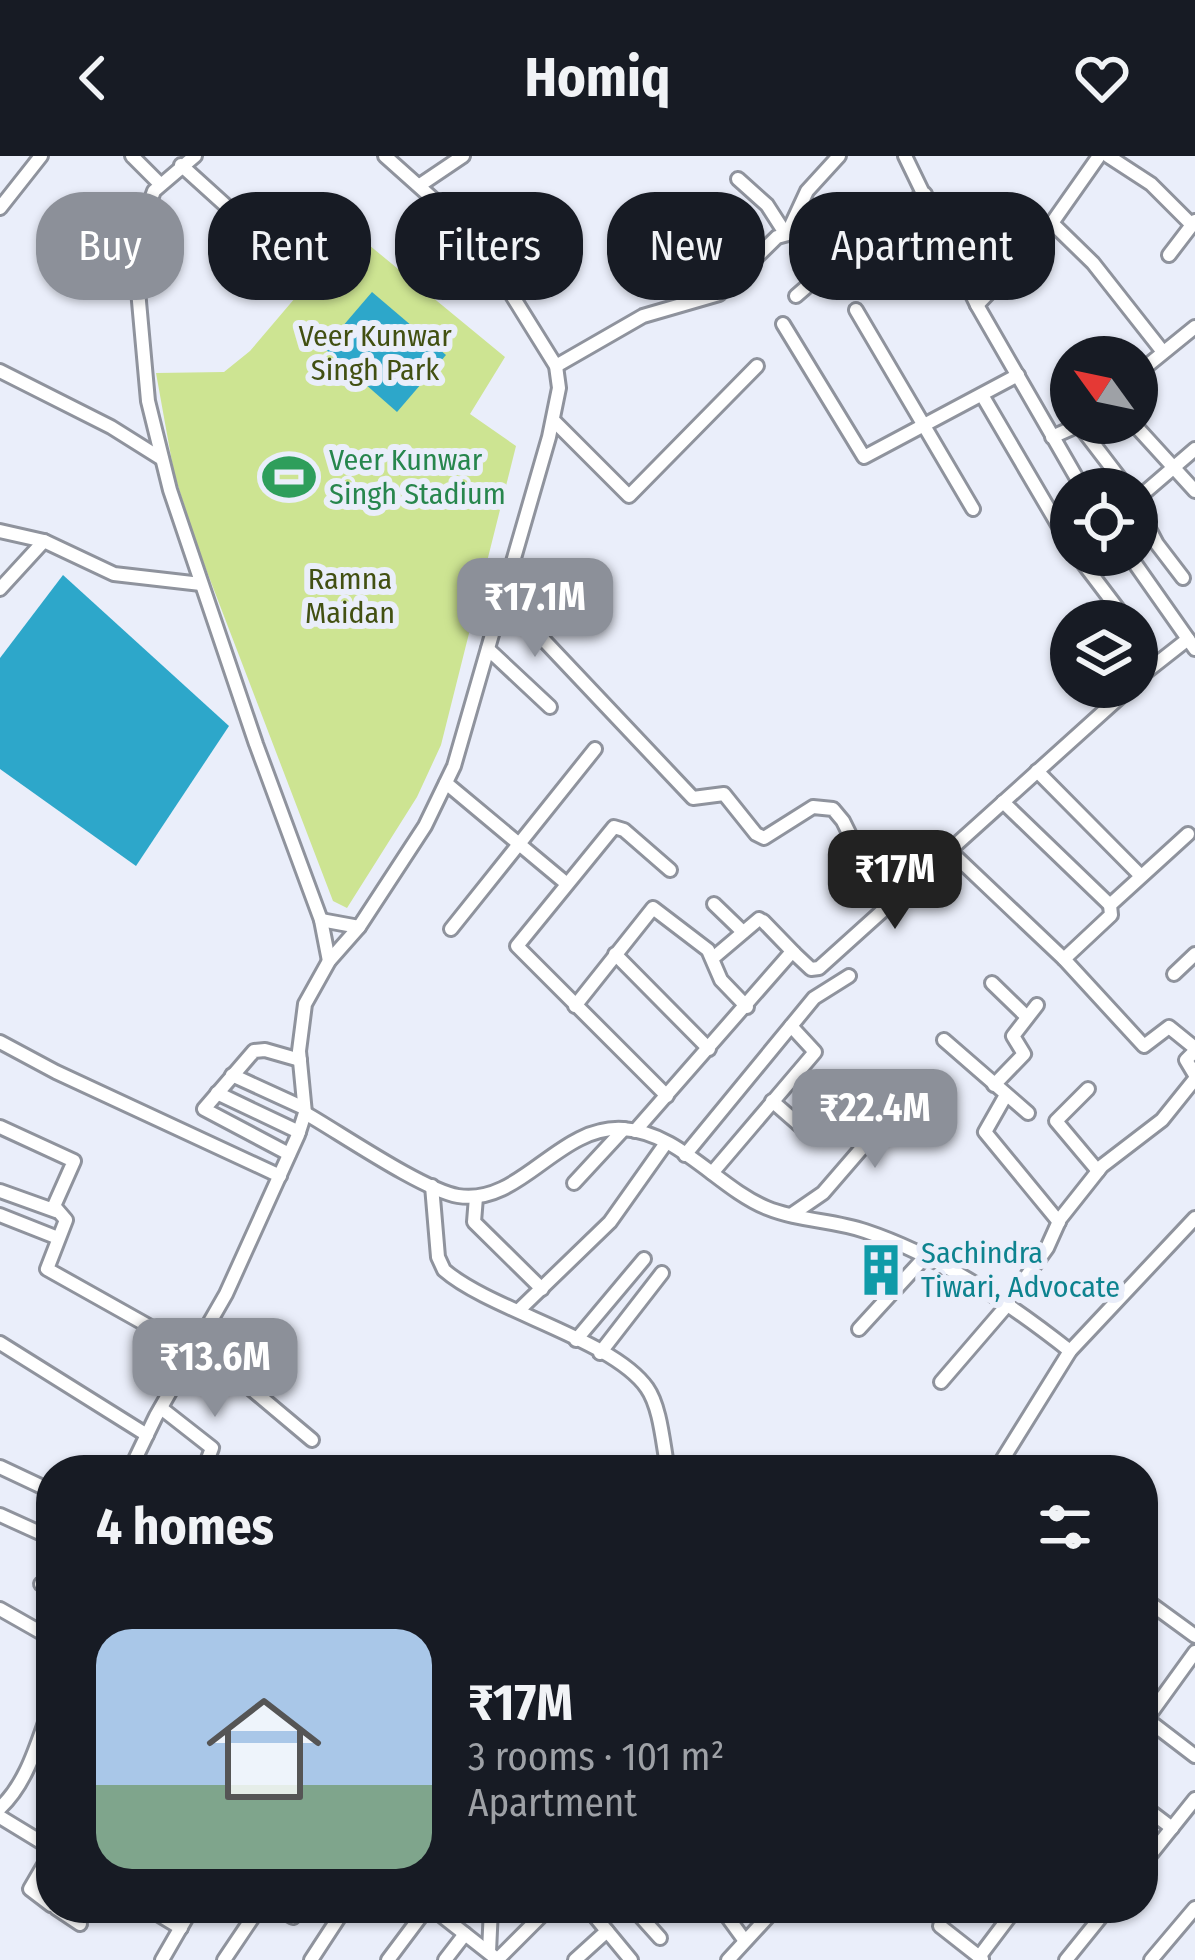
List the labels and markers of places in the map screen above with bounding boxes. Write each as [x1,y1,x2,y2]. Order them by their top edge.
place label: Veer Kunwar Singh Stadium [329,442,506,512]
sports icon: Veer Kunwar Singh Stadium [260,448,318,506]
pin: ₹17.1M [437,558,633,660]
pin: ₹17M [824,830,966,932]
pin: ₹22.4M [777,1069,973,1171]
place label: Sachindra Tiwari, Advocate [921,1235,1120,1305]
building icon: Sachindra Tiwari, Advocate [852,1241,910,1299]
pin: ₹13.6M [117,1318,313,1420]

